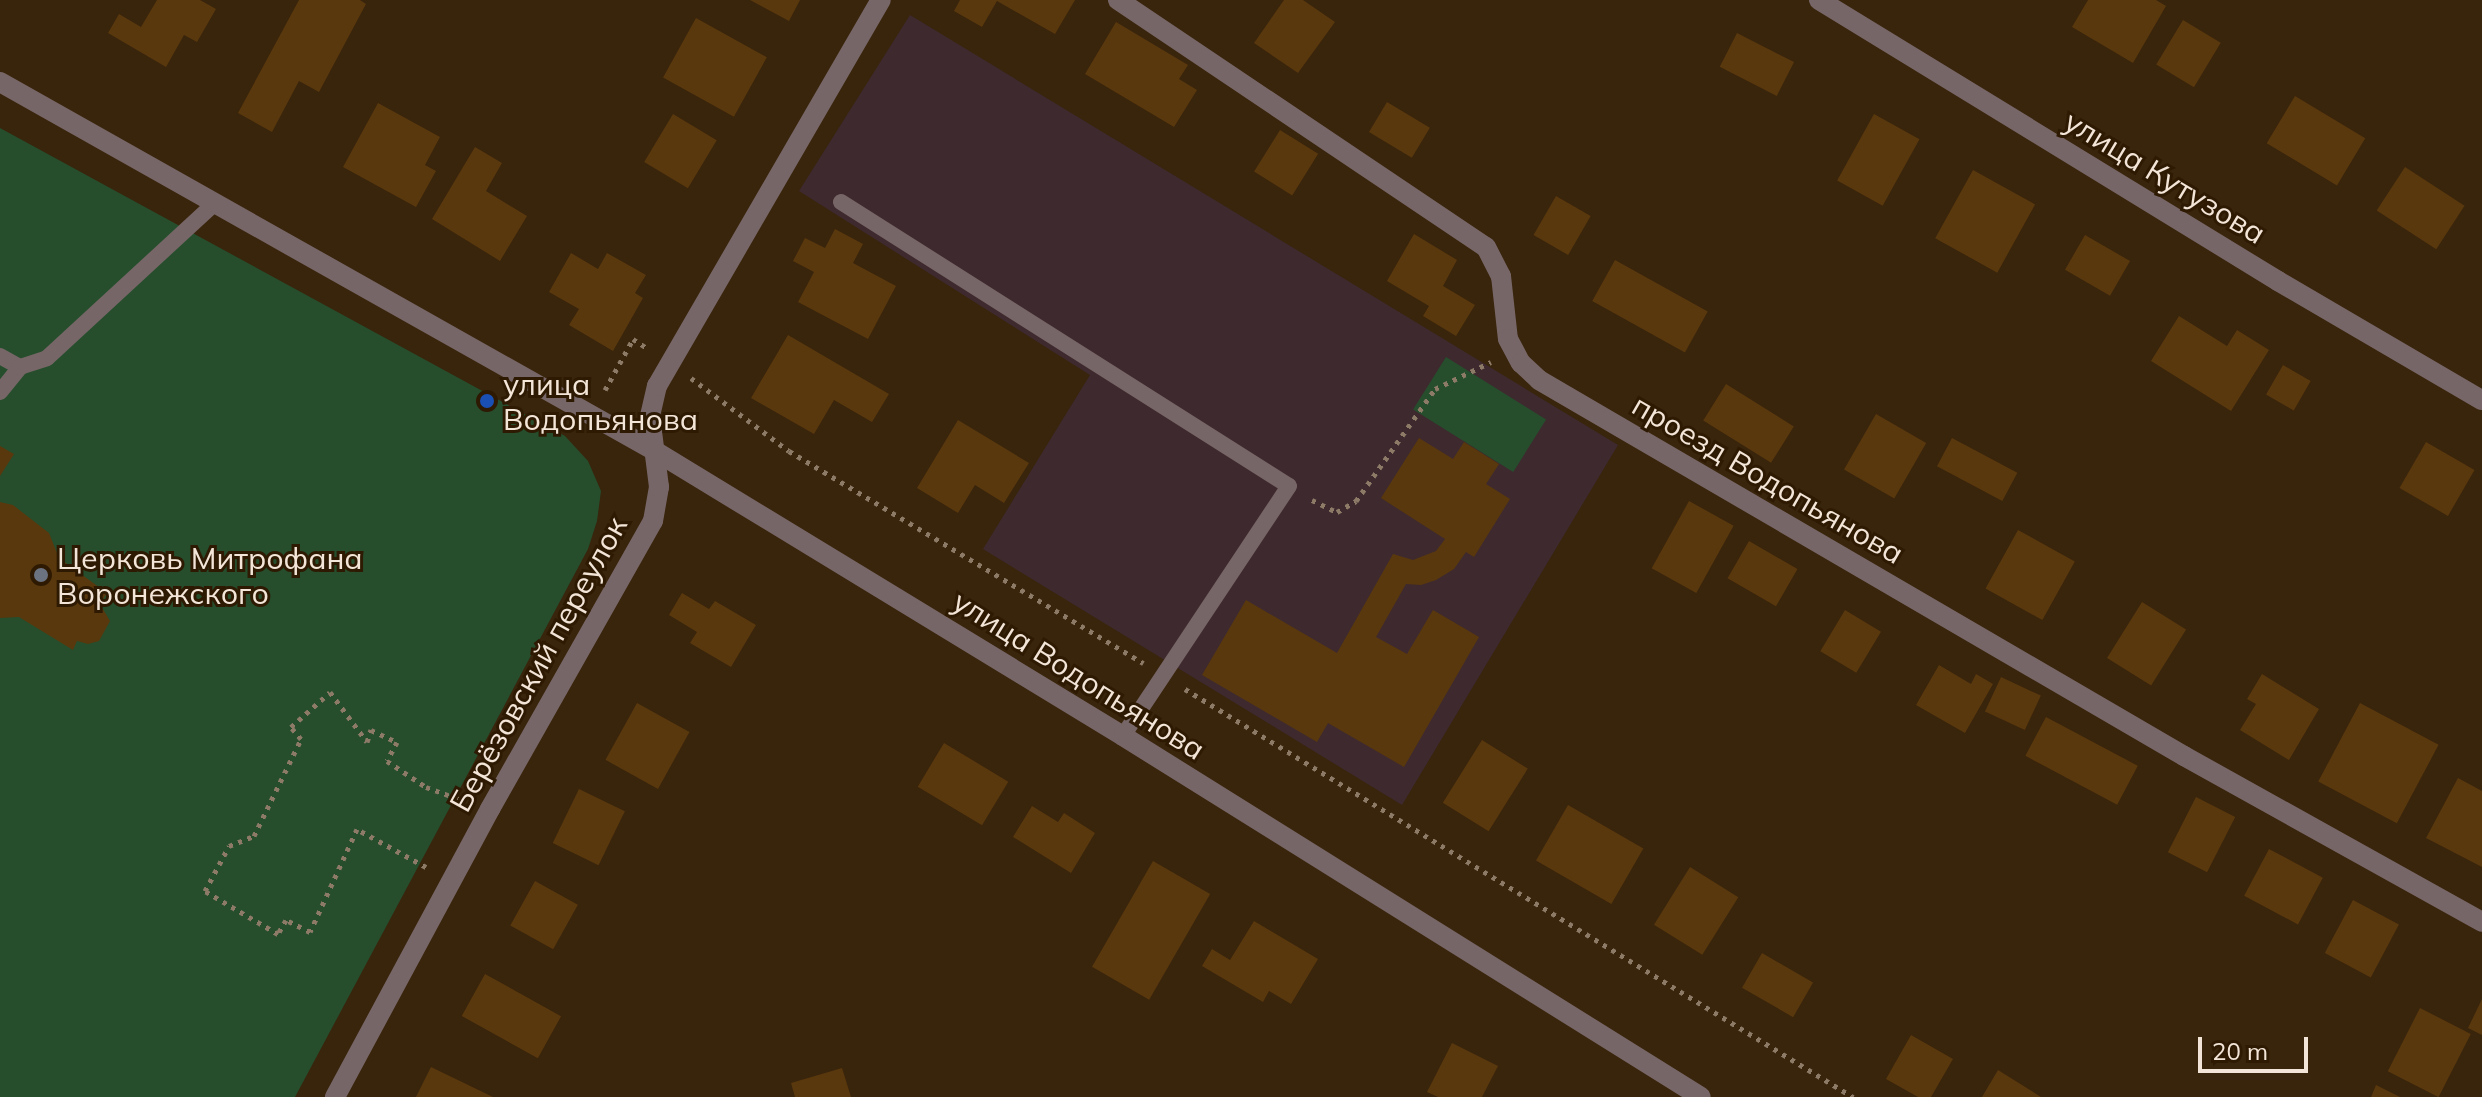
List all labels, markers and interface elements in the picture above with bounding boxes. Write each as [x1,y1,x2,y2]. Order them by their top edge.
street label: улица Кутузова [2058,103,2272,251]
place label: улица Водопьянова [503,366,698,436]
street label: проезд Водопьянова [1626,387,1910,571]
marker: улица Водопьянова [478,392,496,410]
street label: Берёзовский переулок [442,510,634,818]
place label: Церковь Митрофана Воронежского [57,540,363,610]
marker: Церковь Митрофана Воронежского [32,566,50,584]
street label: улица Водопьянова [946,583,1212,767]
scale bar [2202,1021,2312,1071]
text: 20 m [2212,1036,2268,1066]

